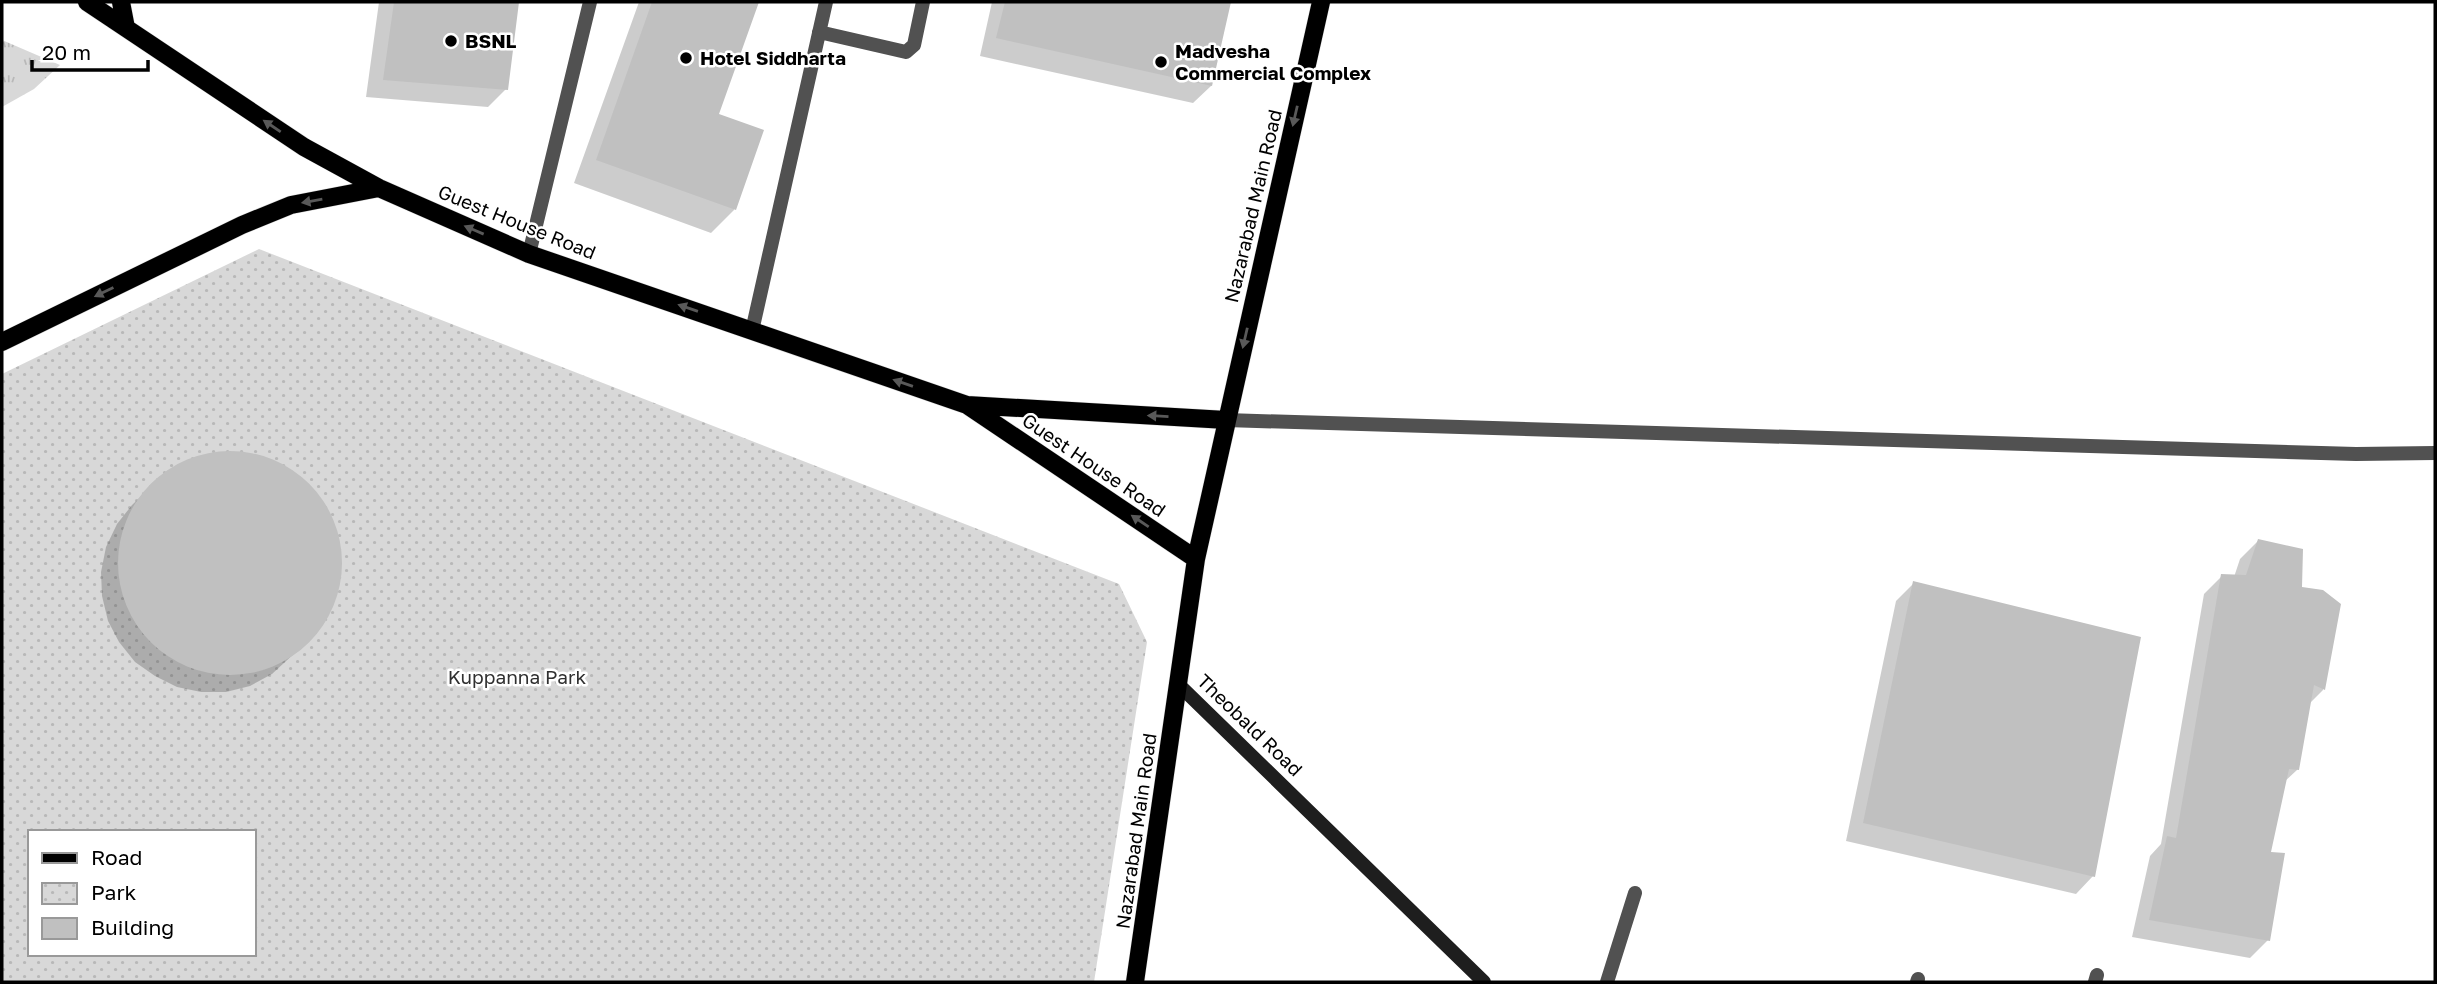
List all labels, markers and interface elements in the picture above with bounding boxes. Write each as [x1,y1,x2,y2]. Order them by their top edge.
scale bar [32,28,147,72]
place label: BSNL [465,29,517,52]
marker: BSNL [443,33,459,49]
text: 20 m [42,39,91,65]
place label: Madvesha Commercial Complex [1175,39,1371,84]
place label: Hotel Siddharta [700,46,846,69]
marker: Hotel Siddharta [678,50,694,66]
marker: Madvesha Commercial Complex [1153,54,1169,70]
one-way arrow [1289,105,1300,127]
street label: Nazarabad Main Road [1219,107,1286,305]
one-way arrow [263,120,282,133]
street label: Guest House Road [435,179,599,264]
one-way arrow [301,196,323,207]
one-way arrow [464,224,485,235]
one-way arrow [94,286,114,298]
one-way arrow [677,302,698,313]
one-way arrow [1239,327,1250,349]
one-way arrow [892,377,913,388]
street label: Guest House Road [1018,408,1170,521]
one-way arrow [1147,410,1169,421]
one-way arrow [1131,514,1149,528]
park label: Kuppanna Park [448,665,586,688]
street label: Theobald Road [1193,669,1308,781]
street label: Nazarabad Main Road [1110,732,1161,930]
legend [28,830,256,956]
text: Road [91,844,142,870]
text: Park [91,879,137,905]
text: Building [91,914,174,940]

